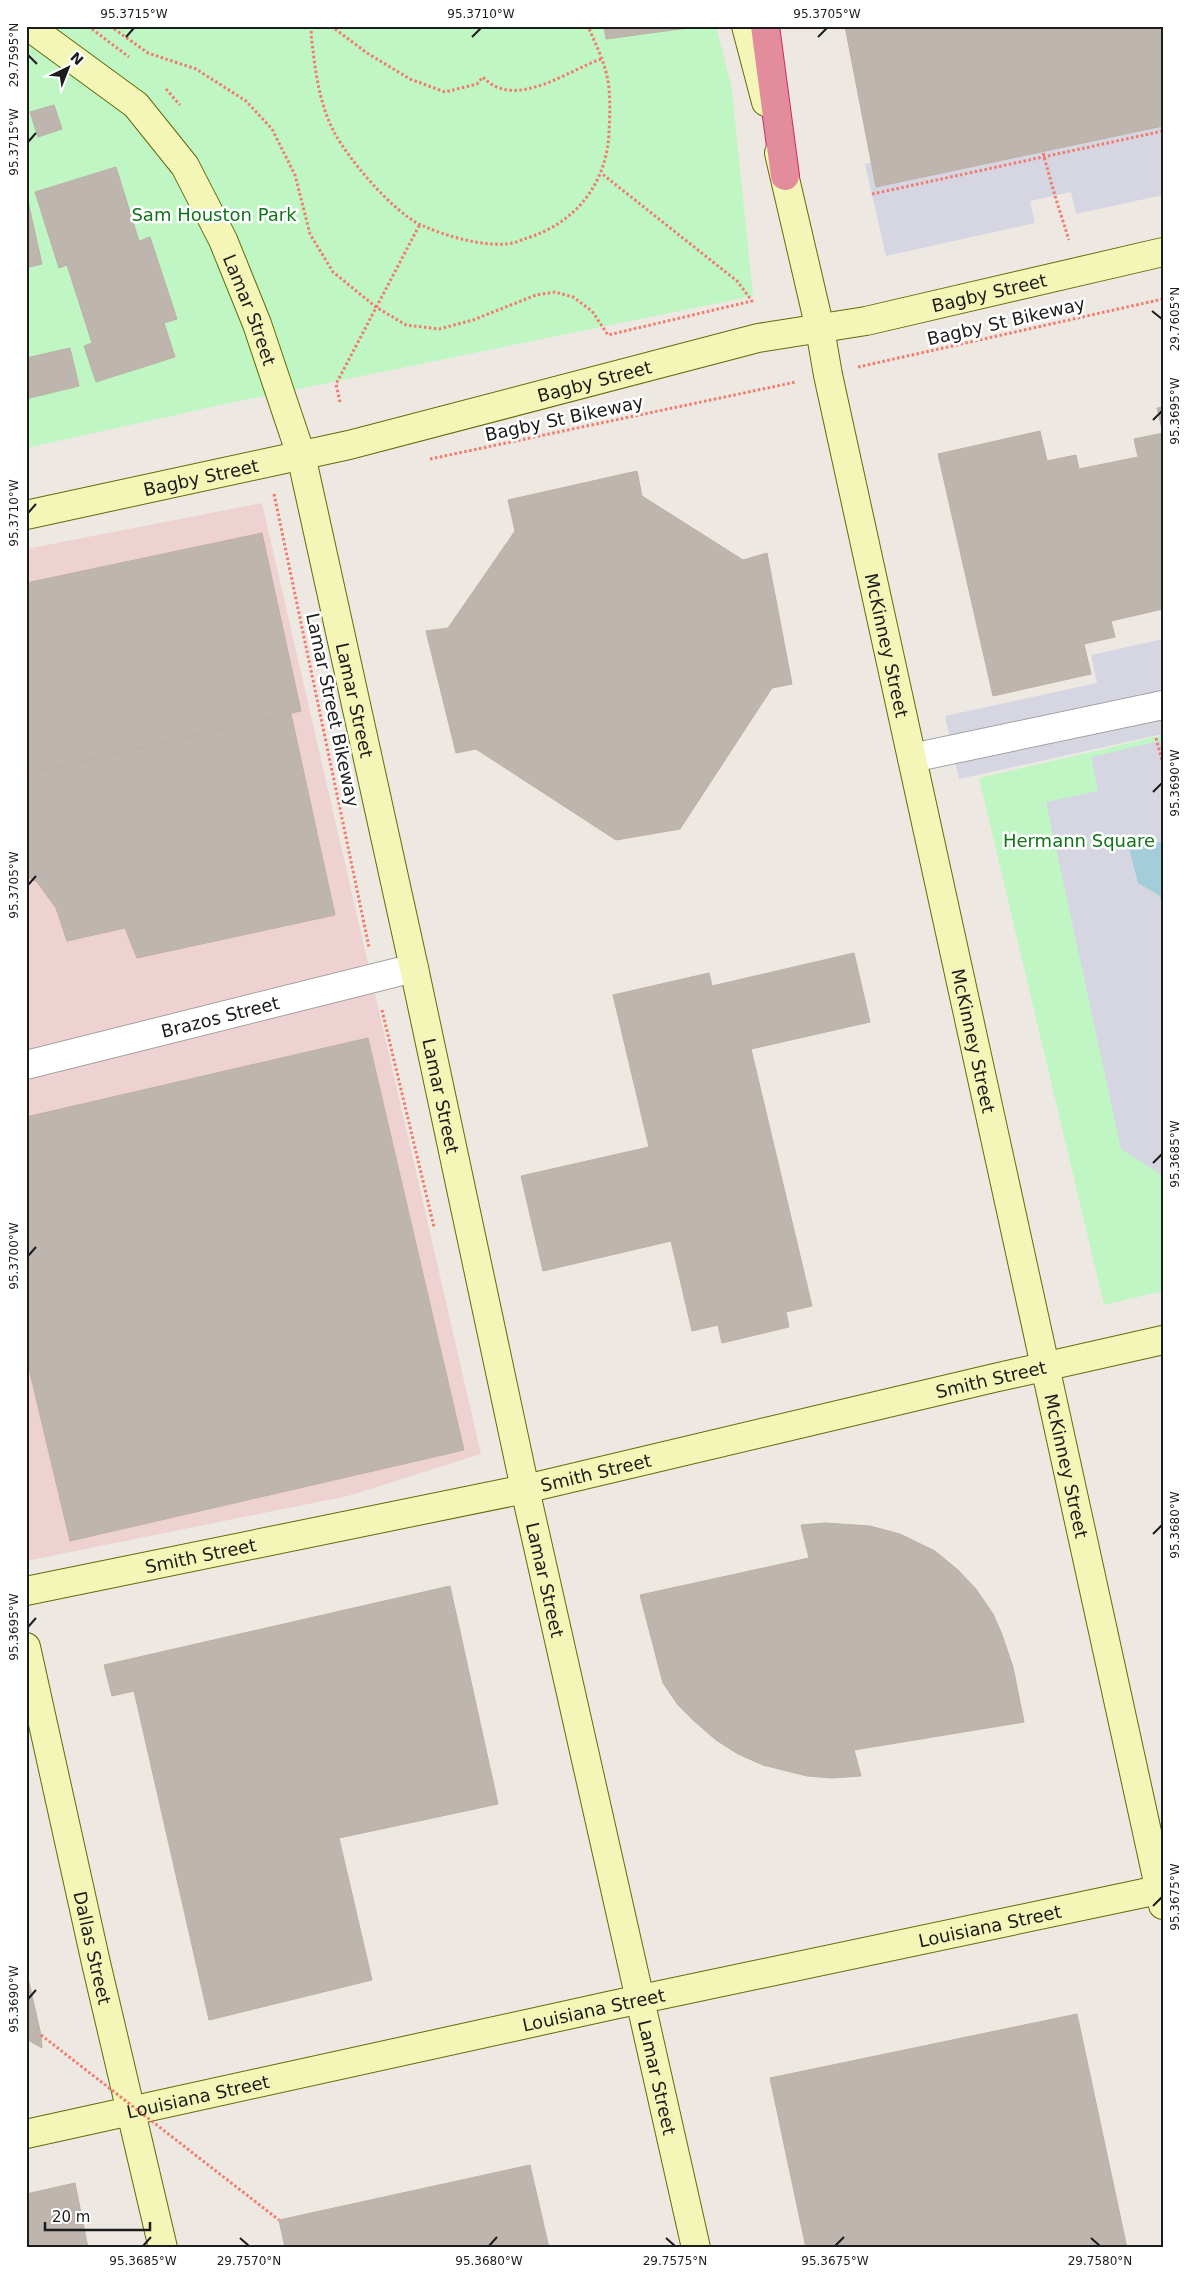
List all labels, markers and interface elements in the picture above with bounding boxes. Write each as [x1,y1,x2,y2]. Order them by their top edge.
text: 95.3715°W [100,7,168,21]
text: 95.3710°W [447,7,515,21]
text: 95.3705°W [793,7,861,21]
text: 29.7595°N [7,23,21,87]
north arrow [42,42,92,92]
text: N [67,49,87,68]
text: 95.3715°W [7,108,21,176]
park label: Sam Houston Park [131,204,297,225]
street label: Lamar Street [219,251,281,368]
street label: Bagby Street [930,269,1049,316]
text: 29.7605°N [1168,287,1182,351]
street label: Bagby St Bikeway [925,293,1087,349]
street label: Bagby Street [535,356,654,406]
text: 95.3695°W [1168,377,1182,445]
street label: Bagby St Bikeway [483,391,645,445]
street label: Bagby Street [141,454,261,500]
text: 95.3710°W [7,479,21,547]
street label: McKinney Street [861,571,913,719]
street label: Lamar Street Bikeway [302,611,364,809]
street label: Lamar Street [332,640,378,760]
text: 95.3690°W [1168,749,1182,817]
park label: Hermann Square [1003,830,1155,851]
text: 95.3705°W [7,851,21,919]
street label: McKinney Street [948,967,1000,1115]
street label: Brazos Street [159,992,281,1041]
street label: Lamar Street [419,1036,464,1155]
text: 95.3685°W [1168,1120,1182,1188]
text: 95.3700°W [7,1222,21,1290]
street label: Smith Street [933,1356,1048,1402]
street label: McKinney Street [1041,1392,1093,1540]
street label: Smith Street [538,1449,653,1495]
text: 95.3680°W [1168,1491,1182,1559]
street label: Lamar Street [522,1520,569,1639]
street label: Smith Street [143,1534,258,1577]
text: 95.3695°W [7,1593,21,1661]
text: 95.3675°W [1168,1863,1182,1931]
street label: Dallas Street [70,1889,116,2007]
street label: Louisiana Street [916,1900,1063,1951]
text: 95.3690°W [7,1965,21,2033]
street label: Louisiana Street [520,1984,667,2035]
street label: Lamar Street [634,2018,681,2137]
street label: Louisiana Street [125,2070,271,2122]
scale bar [45,2199,150,2231]
text: 20 m [52,2208,90,2226]
text: 95.3685°W [109,2254,177,2268]
text: 29.7570°N [217,2254,281,2268]
text: 95.3680°W [455,2254,523,2268]
text: 29.7575°N [643,2254,707,2268]
text: 95.3675°W [801,2254,869,2268]
text: 29.7580°N [1068,2254,1132,2268]

